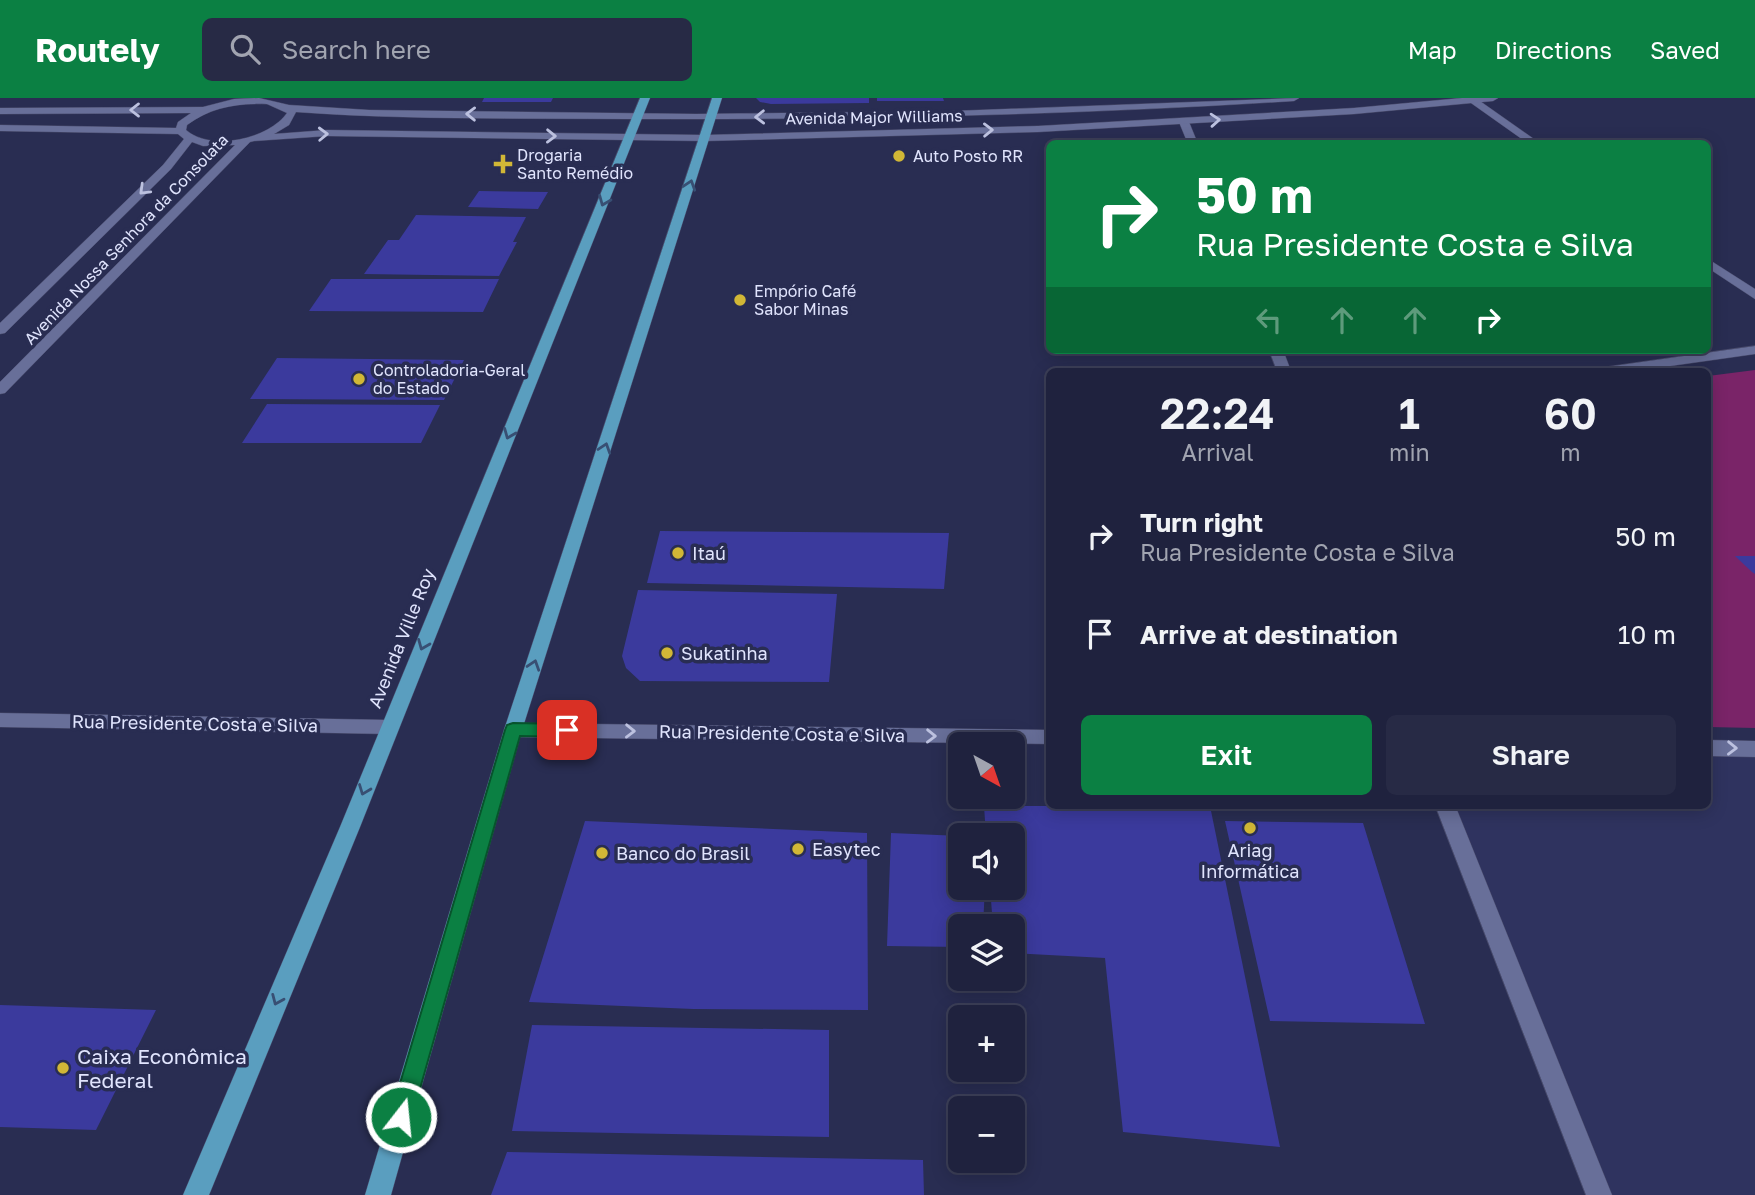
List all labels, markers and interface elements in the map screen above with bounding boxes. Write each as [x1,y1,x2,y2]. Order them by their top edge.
search box [202,18,692,81]
text: Routely [35,30,160,69]
icon: search [226,30,264,68]
text: Search here [282,34,431,65]
text: Map [1408,35,1457,64]
text: Directions [1495,35,1612,64]
text: Saved [1650,35,1720,64]
one-way arrow [129,102,140,118]
street label: Avenida Major Williams [785,105,963,129]
one-way arrow [465,106,476,122]
one-way arrow [755,109,766,124]
one-way arrow [1210,113,1221,128]
one-way arrow [983,123,994,138]
one-way arrow [318,126,329,141]
one-way arrow [546,128,557,144]
street label: Avenida Nossa Senhora da Consolata [20,130,232,348]
place label: Drogaria Santo Remédio [517,145,633,183]
place label: Auto Posto RR [913,146,1023,166]
marker: Auto Posto RR [891,148,907,164]
marker: Drogaria Santo Remédio [495,156,511,172]
text: 50 m [1196,165,1313,224]
icon: right [1081,168,1172,259]
one-way arrow [682,180,696,192]
one-way arrow [139,181,152,194]
one-way arrow [598,194,612,206]
text: Rua Presidente Costa e Silva [1196,225,1634,263]
place label: Empório Café Sabor Minas [754,281,856,319]
marker: Empório Café Sabor Minas [732,292,748,308]
icon: left [1250,301,1288,339]
icon: ahead [1323,301,1361,339]
icon: ahead [1396,301,1434,339]
icon: right [1469,301,1507,339]
place label: Controladoria-Geral do Estado [373,360,525,398]
marker: Controladoria-Geral do Estado [351,371,367,387]
text: 22:24 [1160,388,1275,438]
text: 1 [1399,388,1420,438]
text: 60 [1544,388,1597,438]
one-way arrow [503,427,517,439]
text: Arrival [1182,438,1254,466]
text: min [1389,438,1430,466]
text: m [1560,438,1581,466]
one-way arrow [596,443,611,455]
text: Turn right [1140,507,1263,538]
icon: right [1081,517,1119,555]
text: 50 m [1615,521,1676,552]
text: Rua Presidente Costa e Silva [1140,538,1455,566]
place label: Itaú [692,542,726,564]
marker: Itaú [670,545,686,561]
street label: Avenida Ville Roy [363,565,439,711]
icon: arrive [1081,615,1119,653]
text: Arrive at destination [1140,619,1398,650]
text: 10 m [1618,619,1676,650]
one-way arrow [417,638,431,650]
place label: Sukatinha [681,642,768,664]
marker: Sukatinha [659,645,675,661]
one-way arrow [526,659,540,671]
pin [537,700,597,760]
street label: Rua Presidente Costa e Silva [72,710,318,736]
icon: arrive [548,711,586,749]
button: Exit [1081,715,1372,795]
button: Share [1386,715,1676,795]
street label: Rua Presidente Costa e Silva [659,720,905,746]
one-way arrow [625,724,636,739]
one-way arrow [926,728,937,743]
north arrow [948,732,1026,808]
map controls [948,732,1025,1173]
one-way arrow [1726,741,1737,756]
one-way arrow [359,784,373,796]
marker: Ariag Informática [1242,820,1258,836]
button: sound [948,823,1025,900]
place label: Easytec [812,838,881,860]
place label: Ariag Informática [1201,839,1299,882]
marker: Easytec [790,841,806,857]
place label: Banco do Brasil [616,842,750,864]
marker: Banco do Brasil [594,845,610,861]
button: layers [948,914,1025,991]
one-way arrow [272,994,286,1006]
button: + [948,1005,1025,1082]
place label: Caixa Econômica Federal [77,1043,247,1093]
marker: Caixa Econômica Federal [55,1060,71,1076]
position arrow [364,1080,438,1154]
button: − [948,1096,1025,1173]

